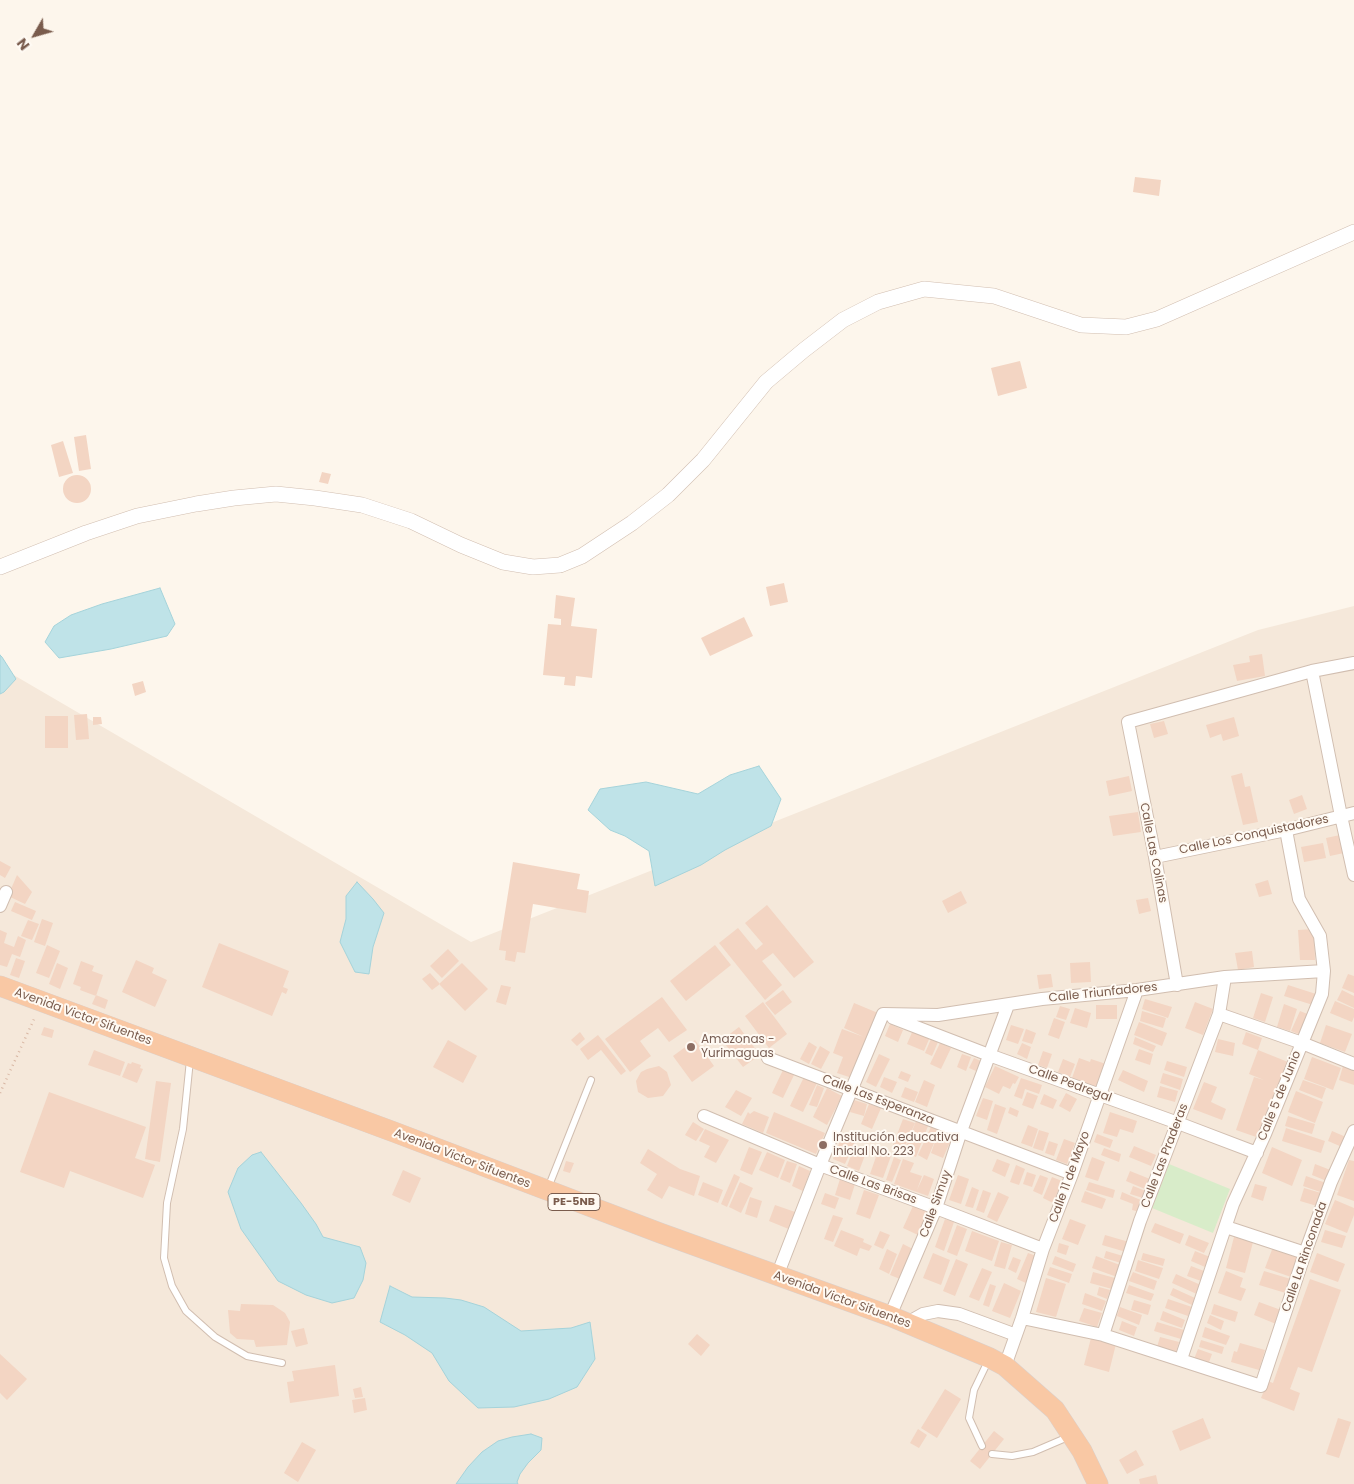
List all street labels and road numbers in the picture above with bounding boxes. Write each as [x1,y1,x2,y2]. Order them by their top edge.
street label: Calle Las Colinas [1136,802,1170,904]
street label: Calle Los Conquistadores [1178,812,1330,858]
street label: Calle Triunfadores [1048,980,1158,1006]
street label: Avenida Victor Sifuentes [12,985,154,1049]
street label: Calle 5 de Junio [1255,1049,1305,1143]
street label: Calle Pedregal [1026,1062,1114,1106]
street label: Calle Las Esperanza [820,1072,936,1128]
street label: Calle Las Praderas [1138,1102,1192,1210]
street label: Avenida Victor Sifuentes [392,1126,532,1192]
street label: Calle 11 de Mayo [1047,1129,1093,1225]
street label: Calle Las Brisas [827,1162,919,1208]
street label: Calle Simuy [917,1168,955,1240]
road number: PE-5NB [548,1194,600,1210]
street label: Calle La Rinconada [1279,1200,1331,1314]
street label: Avenida Victor Sifuentes [771,1268,913,1332]

